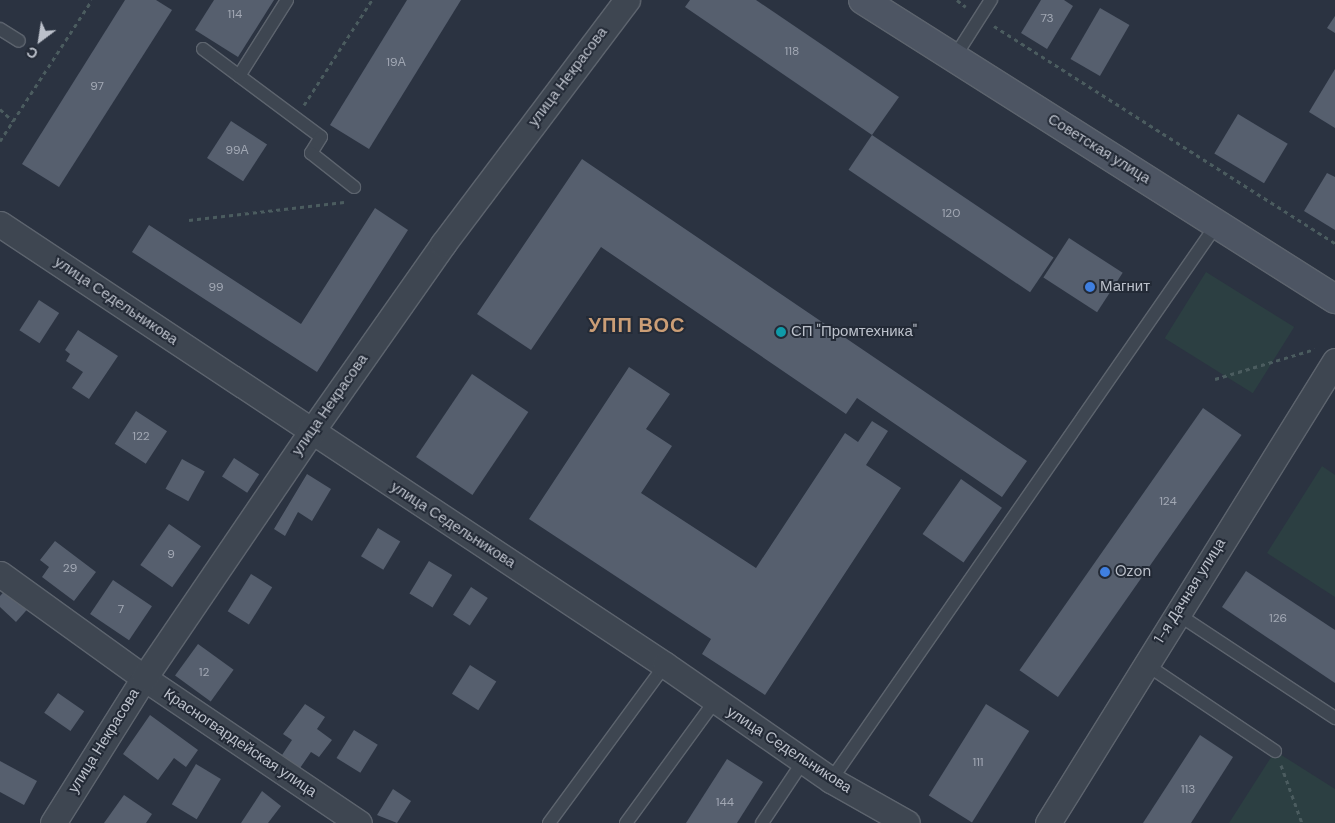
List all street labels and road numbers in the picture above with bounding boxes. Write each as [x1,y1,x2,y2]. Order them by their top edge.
street label: улица Некрасова [525,24,611,130]
street label: Советская улица [1044,110,1154,188]
street label: улица Седельникова [51,253,181,349]
street label: улица Некрасова [288,351,372,459]
street label: улица Седельникова [387,478,519,572]
street label: 1-я Дачная улица [1150,535,1230,647]
street label: улица Некрасова [65,685,143,797]
street label: Красногвардейская улица [160,685,320,801]
street label: улица Седельникова [723,703,855,797]

